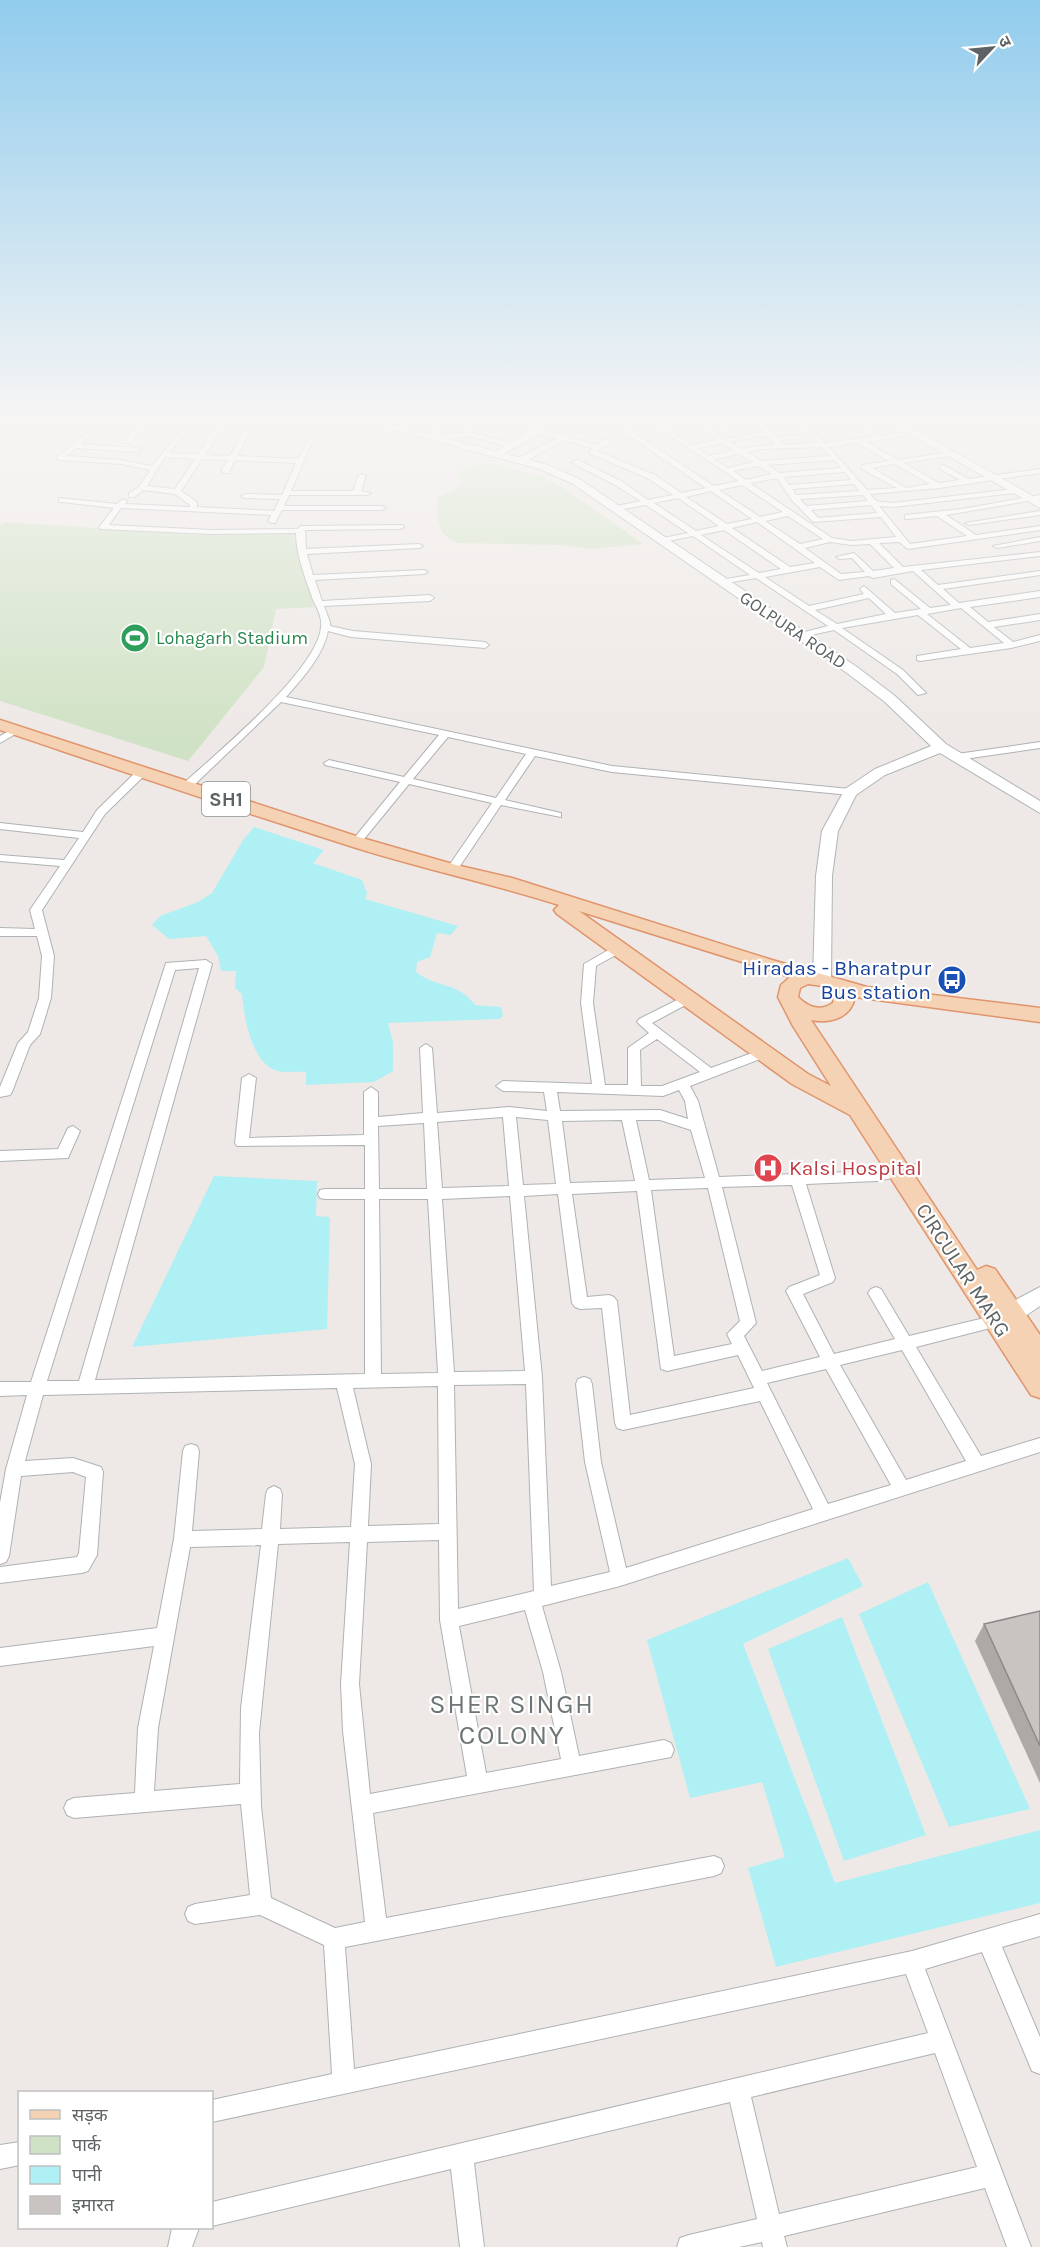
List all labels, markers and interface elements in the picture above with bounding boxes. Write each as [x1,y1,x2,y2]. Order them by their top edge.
north arrow [962,18,1022,78]
text: उ [994,33,1016,51]
street label: GOLPURA ROAD [736,586,850,674]
sports icon: Lohagarh Stadium [119,622,151,654]
place label: Lohagarh Stadium [156,627,308,649]
road number: SH1 [202,782,250,816]
place label: Hiradas - Bharatpur Bus station [742,956,931,1004]
bus stop icon: Hiradas - Bharatpur Bus station [936,964,968,996]
hospital icon: Kalsi Hospital [752,1152,784,1184]
place label: Kalsi Hospital [789,1156,922,1180]
street label: CIRCULAR MARG [911,1199,1015,1341]
district label: SHER SINGH COLONY [429,1688,595,1751]
legend [18,2091,213,2229]
text: सड़क [72,2104,109,2126]
text: पार्क [72,2134,102,2156]
text: पानी [72,2164,102,2186]
text: इमारत [72,2194,115,2216]

